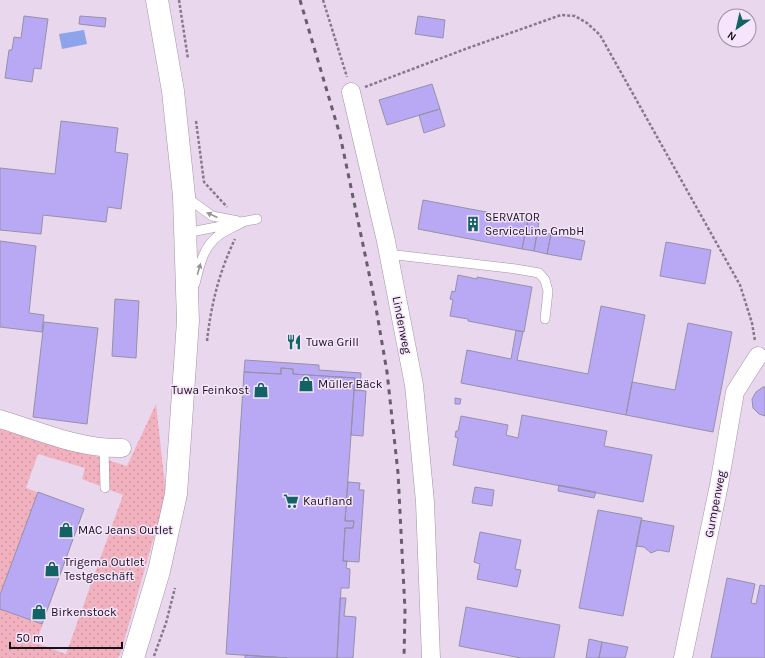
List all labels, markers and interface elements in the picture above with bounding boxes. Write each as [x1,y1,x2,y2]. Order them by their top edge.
north arrow [717,8,757,48]
text: N [725,28,739,43]
place label: SERVATOR ServiceLine GmbH [485,210,584,238]
one-way arrow [206,211,218,218]
building icon: SERVATOR ServiceLine GmbH [464,215,482,233]
one-way arrow [196,263,202,275]
street label: Lindenweg [390,295,415,355]
restaurant icon: Tuwa Grill [285,333,303,351]
place label: Tuwa Grill [306,335,359,349]
shop icon: Müller Bäck [297,375,315,393]
place label: Müller Bäck [318,377,383,391]
shop icon: Tuwa Feinkost [252,381,270,399]
place label: Tuwa Feinkost [171,383,249,397]
street label: Gumpenweg [702,469,728,539]
supermarket icon: Kaufland [282,492,300,510]
place label: Kaufland [303,494,353,508]
shop icon: MAC Jeans Outlet [57,521,75,539]
place label: MAC Jeans Outlet [78,523,173,537]
place label: Trigema Outlet Testgeschäft [64,555,145,583]
shop icon: Trigema Outlet Testgeschäft [43,560,61,578]
shop icon: Birkenstock [30,603,48,621]
place label: Birkenstock [51,605,117,619]
scale bar [10,624,122,650]
text: 50 m [16,631,44,645]

